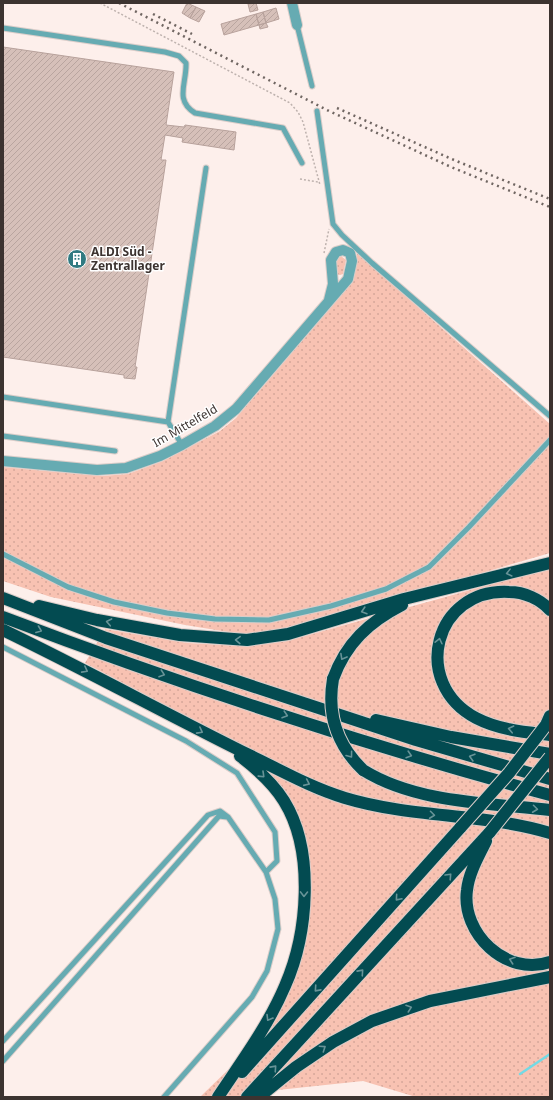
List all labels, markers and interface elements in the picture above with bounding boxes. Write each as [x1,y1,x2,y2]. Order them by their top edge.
place label: ALDI Süd - Zentrallager [91,243,166,274]
building icon: ALDI Süd - Zentrallager [66,248,88,270]
street label: Im Mittelfeld [149,400,220,451]
one-way arrow [506,568,513,577]
one-way arrow [361,606,368,615]
one-way arrow [106,619,113,627]
one-way arrow [36,626,43,634]
one-way arrow [235,635,241,644]
one-way arrow [435,637,443,644]
one-way arrow [341,653,348,660]
one-way arrow [81,666,88,673]
one-way arrow [158,669,165,677]
one-way arrow [281,710,288,719]
one-way arrow [196,726,203,734]
one-way arrow [508,726,515,734]
one-way arrow [405,750,412,758]
one-way arrow [345,751,352,758]
one-way arrow [469,753,476,762]
one-way arrow [257,770,265,778]
one-way arrow [302,778,310,786]
one-way arrow [532,804,538,813]
one-way arrow [429,810,435,819]
one-way arrow [444,873,451,881]
one-way arrow [300,891,308,897]
one-way arrow [396,894,403,901]
one-way arrow [508,956,515,965]
one-way arrow [356,969,364,977]
one-way arrow [315,984,322,991]
one-way arrow [406,1004,413,1013]
one-way arrow [267,1014,274,1021]
one-way arrow [319,1046,326,1053]
one-way arrow [269,1065,276,1073]

